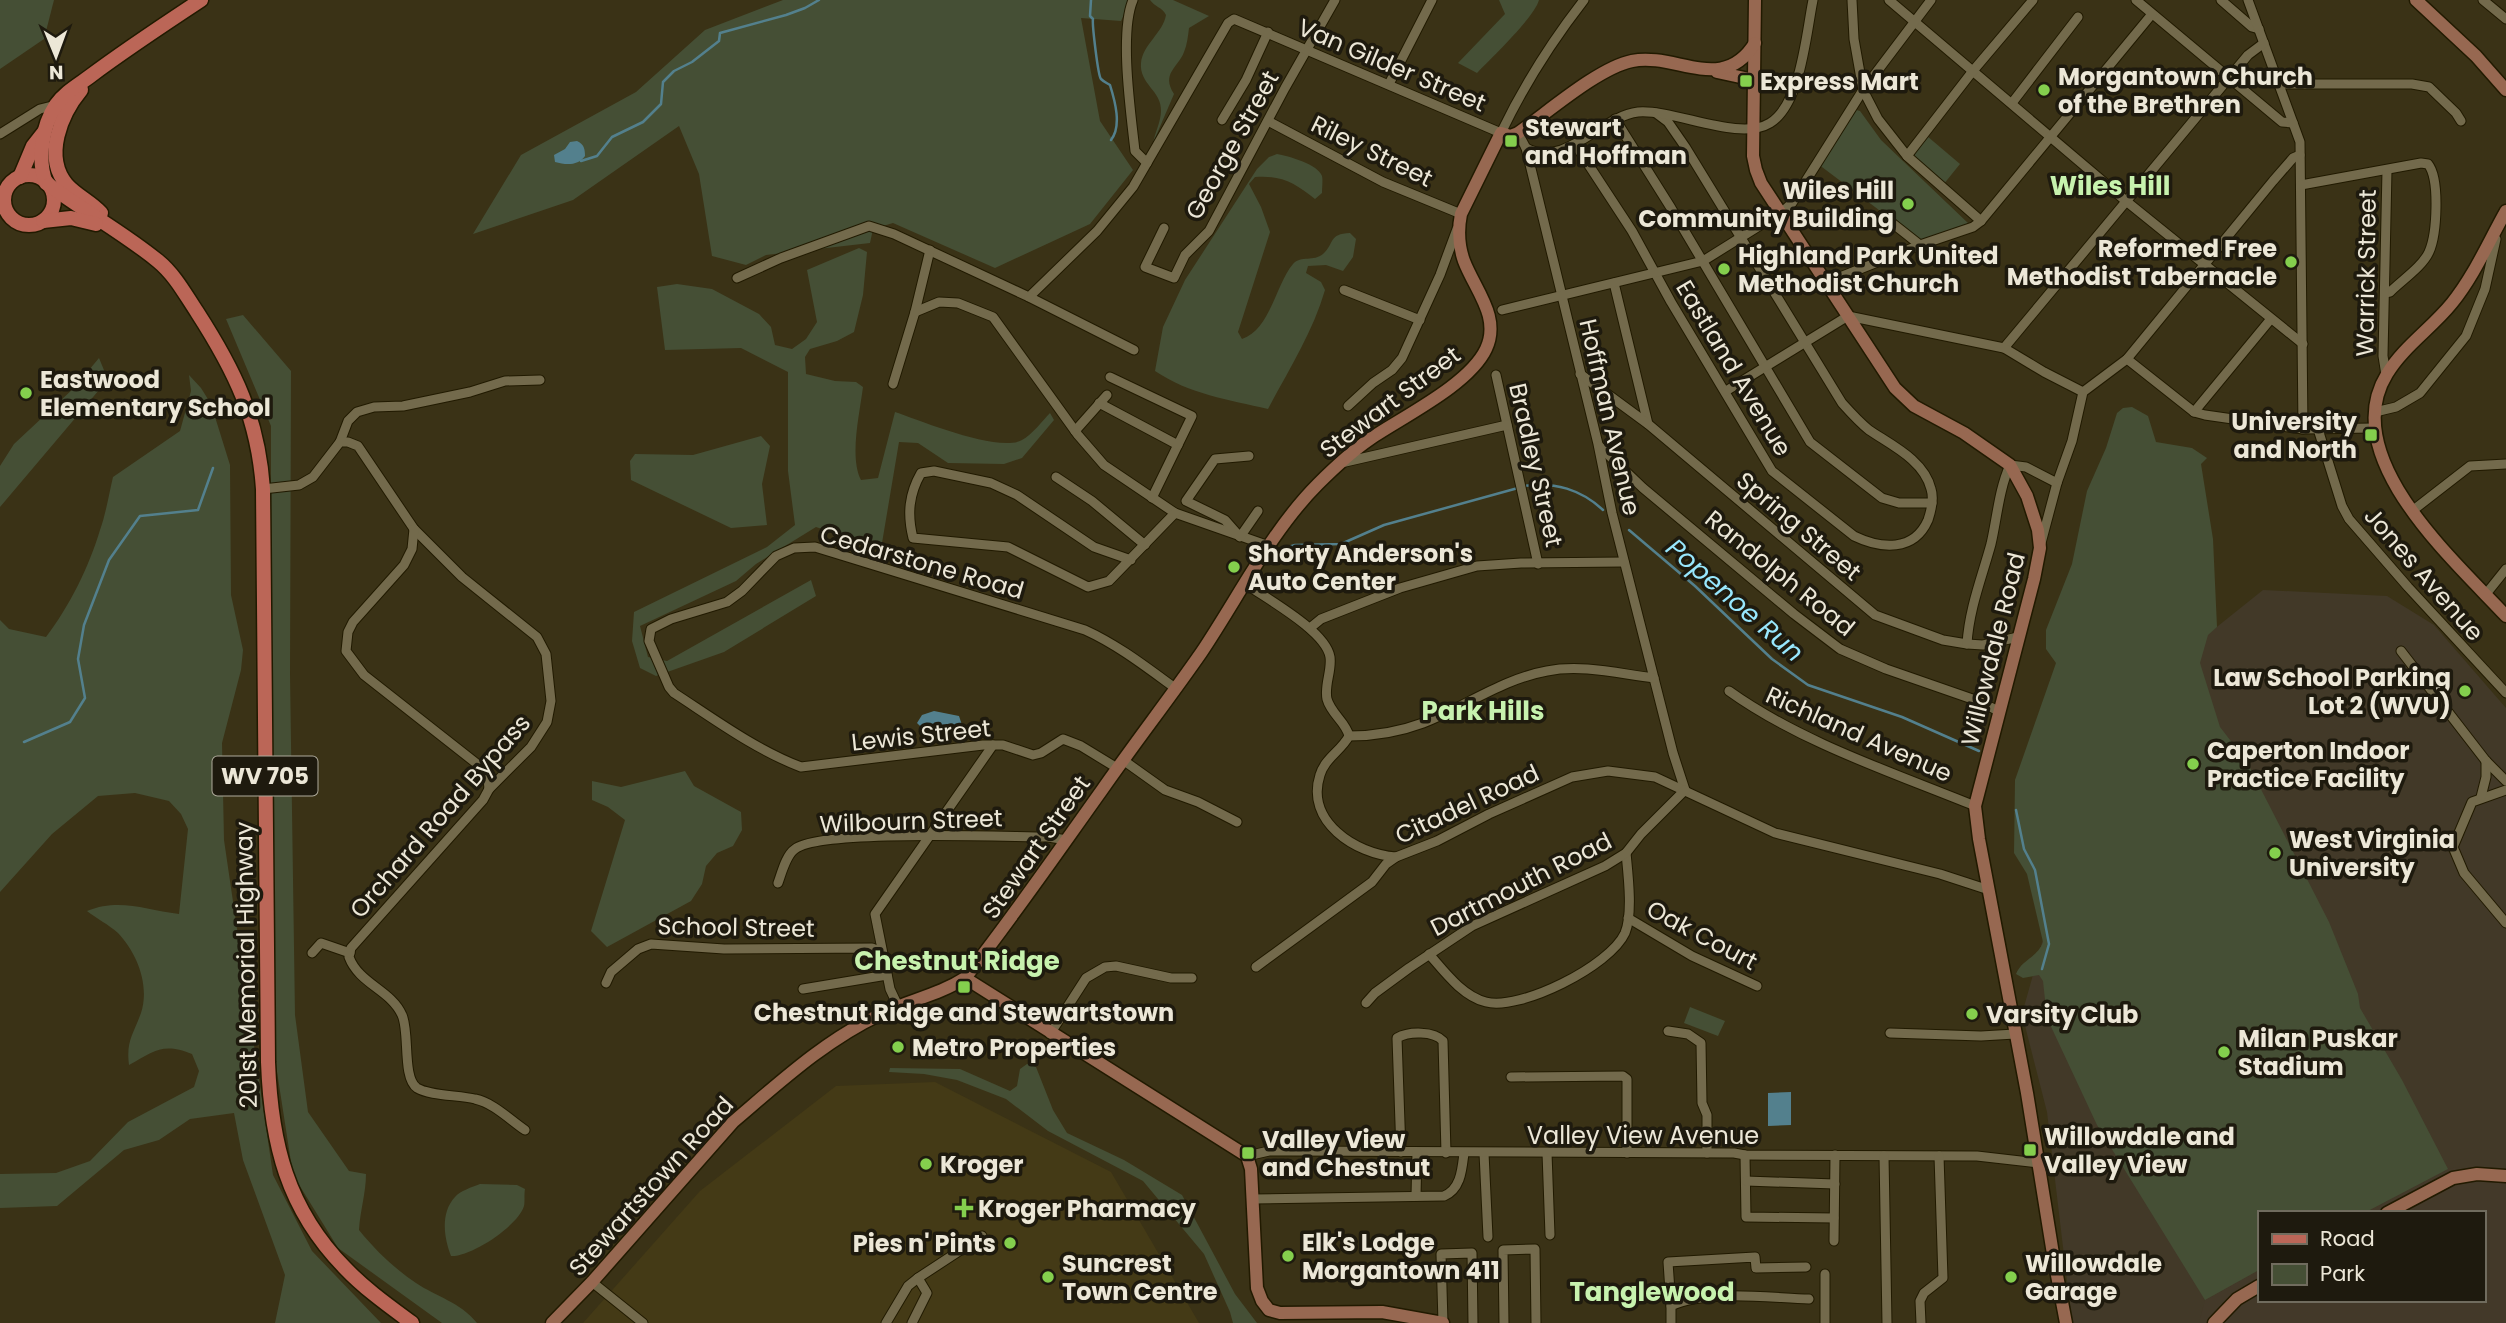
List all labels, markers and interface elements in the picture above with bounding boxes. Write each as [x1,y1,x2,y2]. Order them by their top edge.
street label: Van Gilder Street [1293,10,1491,120]
north arrow [21,21,91,91]
text: N [49,59,64,86]
place label: Morgantown Church of the Brethren [2058,60,2313,121]
street label: George Street [1177,65,1287,225]
place label: Express Mart [1760,65,1919,98]
marker: Express Mart [1738,73,1754,89]
marker: Morgantown Church of the Brethren [2036,82,2052,98]
street label: Riley Street [1306,107,1438,195]
place label: Stewart and Hoffman [1525,111,1687,172]
marker: Stewart and Hoffman [1503,133,1519,149]
district label: Wiles Hill [2050,168,2170,204]
place label: Wiles Hill Community Building [1638,174,1894,235]
street label: Warrick Street [2348,189,2384,357]
marker: Wiles Hill Community Building [1900,196,1916,212]
place label: Reformed Free Methodist Tabernacle [2007,232,2277,293]
place label: Highland Park United Methodist Church [1738,239,1999,300]
marker: Reformed Free Methodist Tabernacle [2283,254,2299,270]
marker: Highland Park United Methodist Church [1716,261,1732,277]
street label: Eastland Avenue [1668,274,1800,462]
street label: Hoffman Avenue [1571,316,1649,518]
street label: Stewart Street [1313,338,1467,466]
place label: Eastwood Elementary School [40,363,271,424]
street label: Bradley Street [1501,380,1571,550]
marker: Eastwood Elementary School [18,385,34,401]
place label: University and North [2231,405,2358,466]
marker: University and North [2363,427,2379,443]
street label: Spring Street [1730,464,1868,588]
street label: Jones Avenue [2357,500,2491,648]
street label: Randolph Road [1698,502,1862,644]
street label: Cedarstone Road [816,517,1028,607]
water label: Popenoe Run [1658,530,1812,670]
place label: Shorty Anderson's Auto Center [1248,537,1473,598]
street label: Willowdale Road [1953,549,2033,749]
marker: Shorty Anderson's Auto Center [1226,559,1242,575]
place label: Law School Parking Lot 2 (WVU) [2213,661,2451,722]
street label: Richland Avenue [1761,678,1957,790]
marker: Law School Parking Lot 2 (WVU) [2457,683,2473,699]
district label: Park Hills [1421,693,1545,729]
street label: Orchard Road Bypass [342,707,538,925]
street label: Lewis Street [850,711,992,759]
place label: Caperton Indoor Practice Facility [2207,734,2410,795]
road number: WV 705 [212,756,318,796]
street label: Citadel Road [1390,756,1544,852]
marker: Caperton Indoor Practice Facility [2185,756,2201,772]
street label: Stewart Street [974,769,1098,925]
street label: Wilbourn Street [819,801,1003,841]
street label: 201st Memorial Highway [227,821,265,1109]
place label: West Virginia University [2289,823,2455,884]
street label: Dartmouth Road [1425,824,1617,944]
marker: West Virginia University [2267,845,2283,861]
street label: Oak Court [1641,892,1763,978]
street label: School Street [657,909,815,945]
district label: Chestnut Ridge [854,943,1060,979]
marker: Chestnut Ridge and Stewartstown [956,979,972,995]
place label: Chestnut Ridge and Stewartstown [754,996,1174,1029]
place label: Varsity Club [1986,998,2138,1031]
marker: Varsity Club [1964,1006,1980,1022]
place label: Milan Puskar Stadium [2238,1022,2398,1083]
place label: Metro Properties [912,1031,1116,1064]
marker: Metro Properties [890,1039,906,1055]
marker: Milan Puskar Stadium [2216,1044,2232,1060]
street label: Stewartstown Road [561,1089,741,1283]
street label: Valley View Avenue [1527,1119,1759,1152]
place label: Willowdale and Valley View [2044,1120,2235,1181]
place label: Valley View and Chestnut [1262,1123,1430,1184]
marker: Willowdale and Valley View [2022,1142,2038,1158]
marker: Valley View and Chestnut [1240,1145,1256,1161]
place label: Kroger [940,1148,1024,1181]
marker: Kroger [918,1156,934,1172]
place label: Kroger Pharmacy [978,1192,1197,1225]
marker: Kroger Pharmacy [956,1200,972,1216]
legend [2258,1211,2485,1302]
text: Road [2320,1224,2375,1253]
place label: Elk's Lodge Morgantown 411 [1302,1226,1500,1287]
place label: Pies n' Pints [853,1227,996,1260]
marker: Pies n' Pints [1002,1235,1018,1251]
place label: Suncrest Town Centre [1062,1247,1218,1308]
place label: Willowdale Garage [2025,1247,2162,1308]
marker: Elk's Lodge Morgantown 411 [1280,1248,1296,1264]
text: Park [2320,1259,2365,1288]
marker: Suncrest Town Centre [1040,1269,1056,1285]
marker: Willowdale Garage [2003,1269,2019,1285]
district label: Tanglewood [1569,1274,1735,1310]

